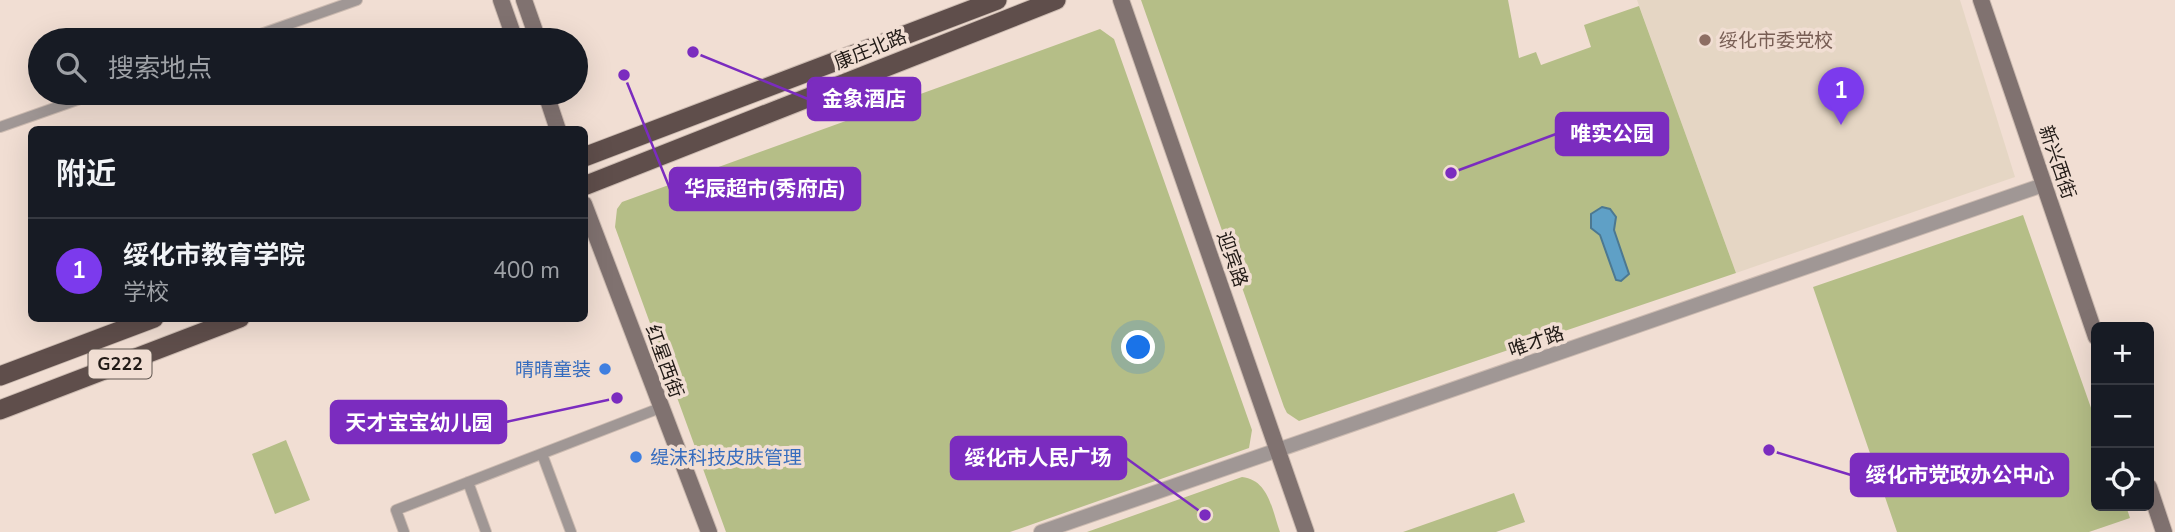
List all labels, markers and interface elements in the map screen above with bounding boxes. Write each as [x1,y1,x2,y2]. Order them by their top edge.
street label: 康庄北路 [830,24,910,76]
search box [28,28,588,105]
place label: 绥化市委党校 [1719,28,1833,54]
marker: 绥化市委党校 [1697,32,1713,48]
icon: search [52,48,90,86]
text: 搜索地点 [108,51,212,86]
pin: 1 [1818,67,1864,125]
callout: 金象酒店 [808,78,920,120]
text: 金象酒店 [822,85,906,113]
callout: 唯实公园 [1556,113,1668,155]
text: 唯实公园 [1570,120,1654,148]
street label: 新兴西街 [2032,122,2082,202]
text: 附近 [56,154,116,195]
callout: 华辰超市(秀府店) [670,168,860,210]
text: 华辰超市(秀府店) [684,175,846,203]
street label: 迎宾路 [1210,228,1254,291]
text: 绥化市教育学院 [123,238,305,273]
text: 1 [72,255,86,286]
text: 400 m [493,255,560,286]
text: 学校 [123,277,169,308]
street label: 唯才路 [1505,320,1568,364]
street label: 红星西街 [639,321,689,402]
map controls [2091,322,2154,511]
button: + [2091,322,2154,385]
your location [1121,330,1155,364]
road number: G222 [88,350,152,378]
place label: 晴晴童装 [515,357,591,383]
marker: 晴晴童装 [597,361,613,377]
button: − [2091,385,2154,448]
callout: 天才宝宝幼儿园 [331,401,506,443]
text: 天才宝宝幼儿园 [346,409,493,437]
callout: 绥化市人民广场 [951,437,1126,479]
text: 绥化市人民广场 [965,444,1112,472]
place label: 缇沫科技皮肤管理 [650,445,802,471]
button: locate [2091,448,2154,511]
marker: 缇沫科技皮肤管理 [628,449,644,465]
callout: 绥化市党政办公中心 [1851,454,2068,496]
text: 绥化市党政办公中心 [1866,461,2055,489]

